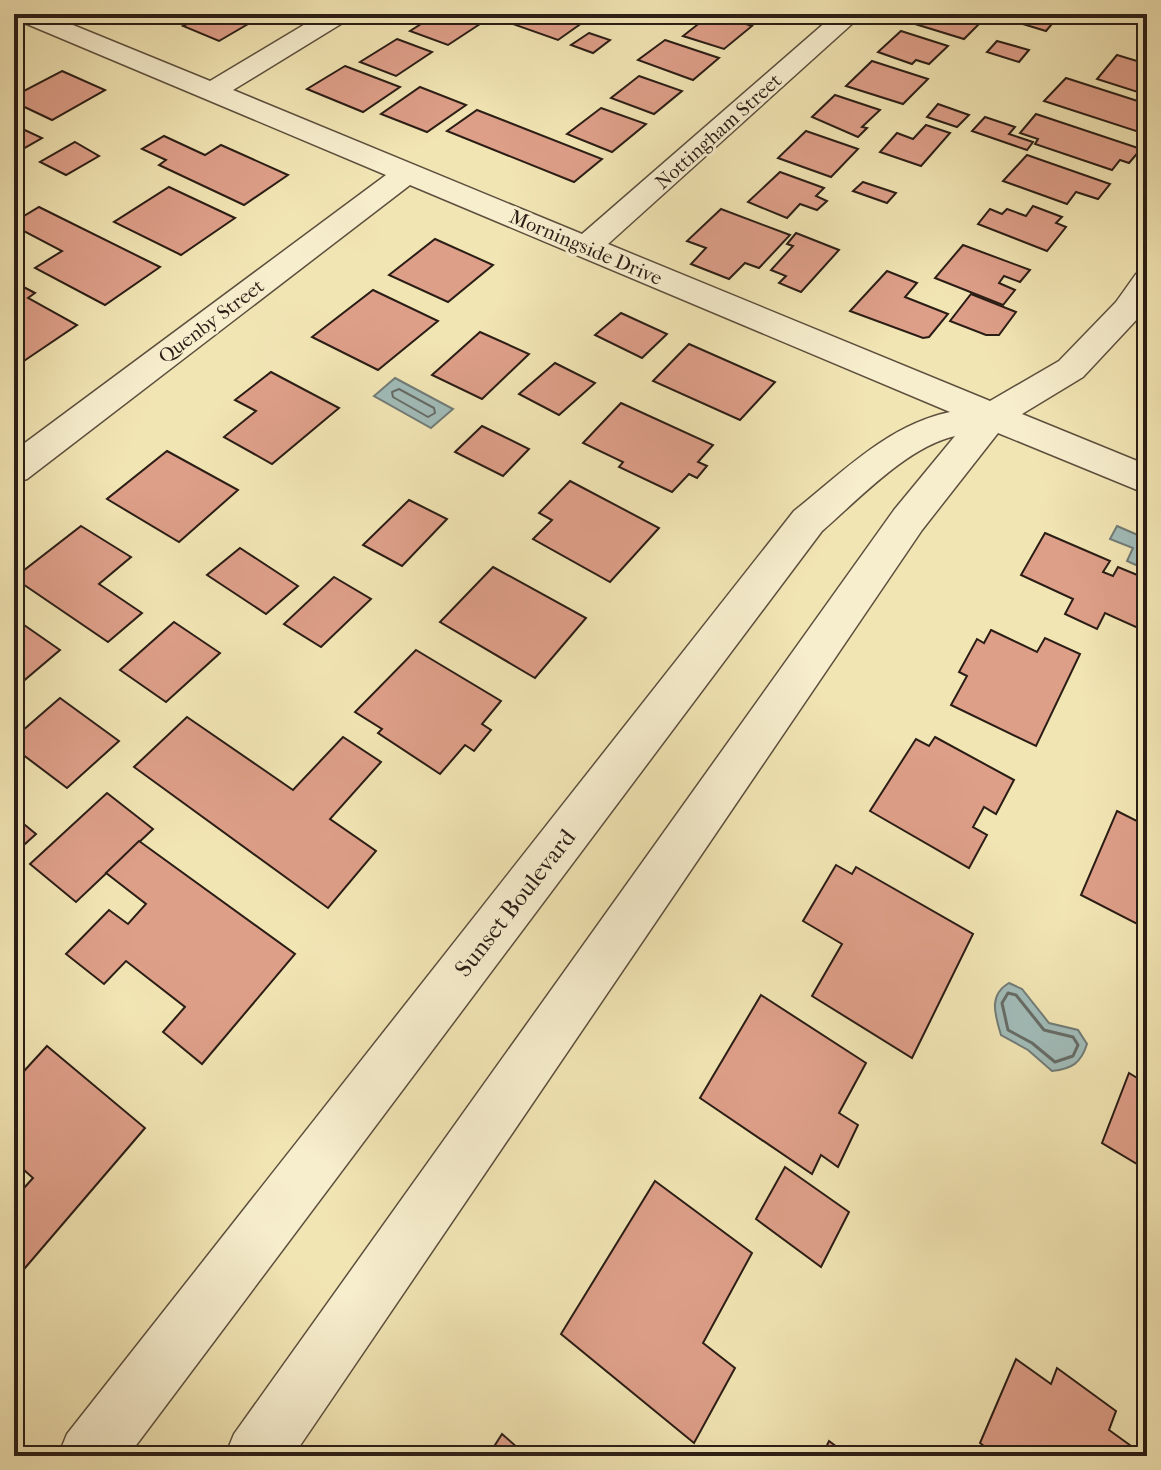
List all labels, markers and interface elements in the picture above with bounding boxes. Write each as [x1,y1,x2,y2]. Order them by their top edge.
street label: Nottingham Street [651,69,786,194]
street label: Morningside Drive [506,205,666,290]
street label: Quenby Street [154,274,268,368]
street label: Sunset Boulevard [449,823,582,982]

